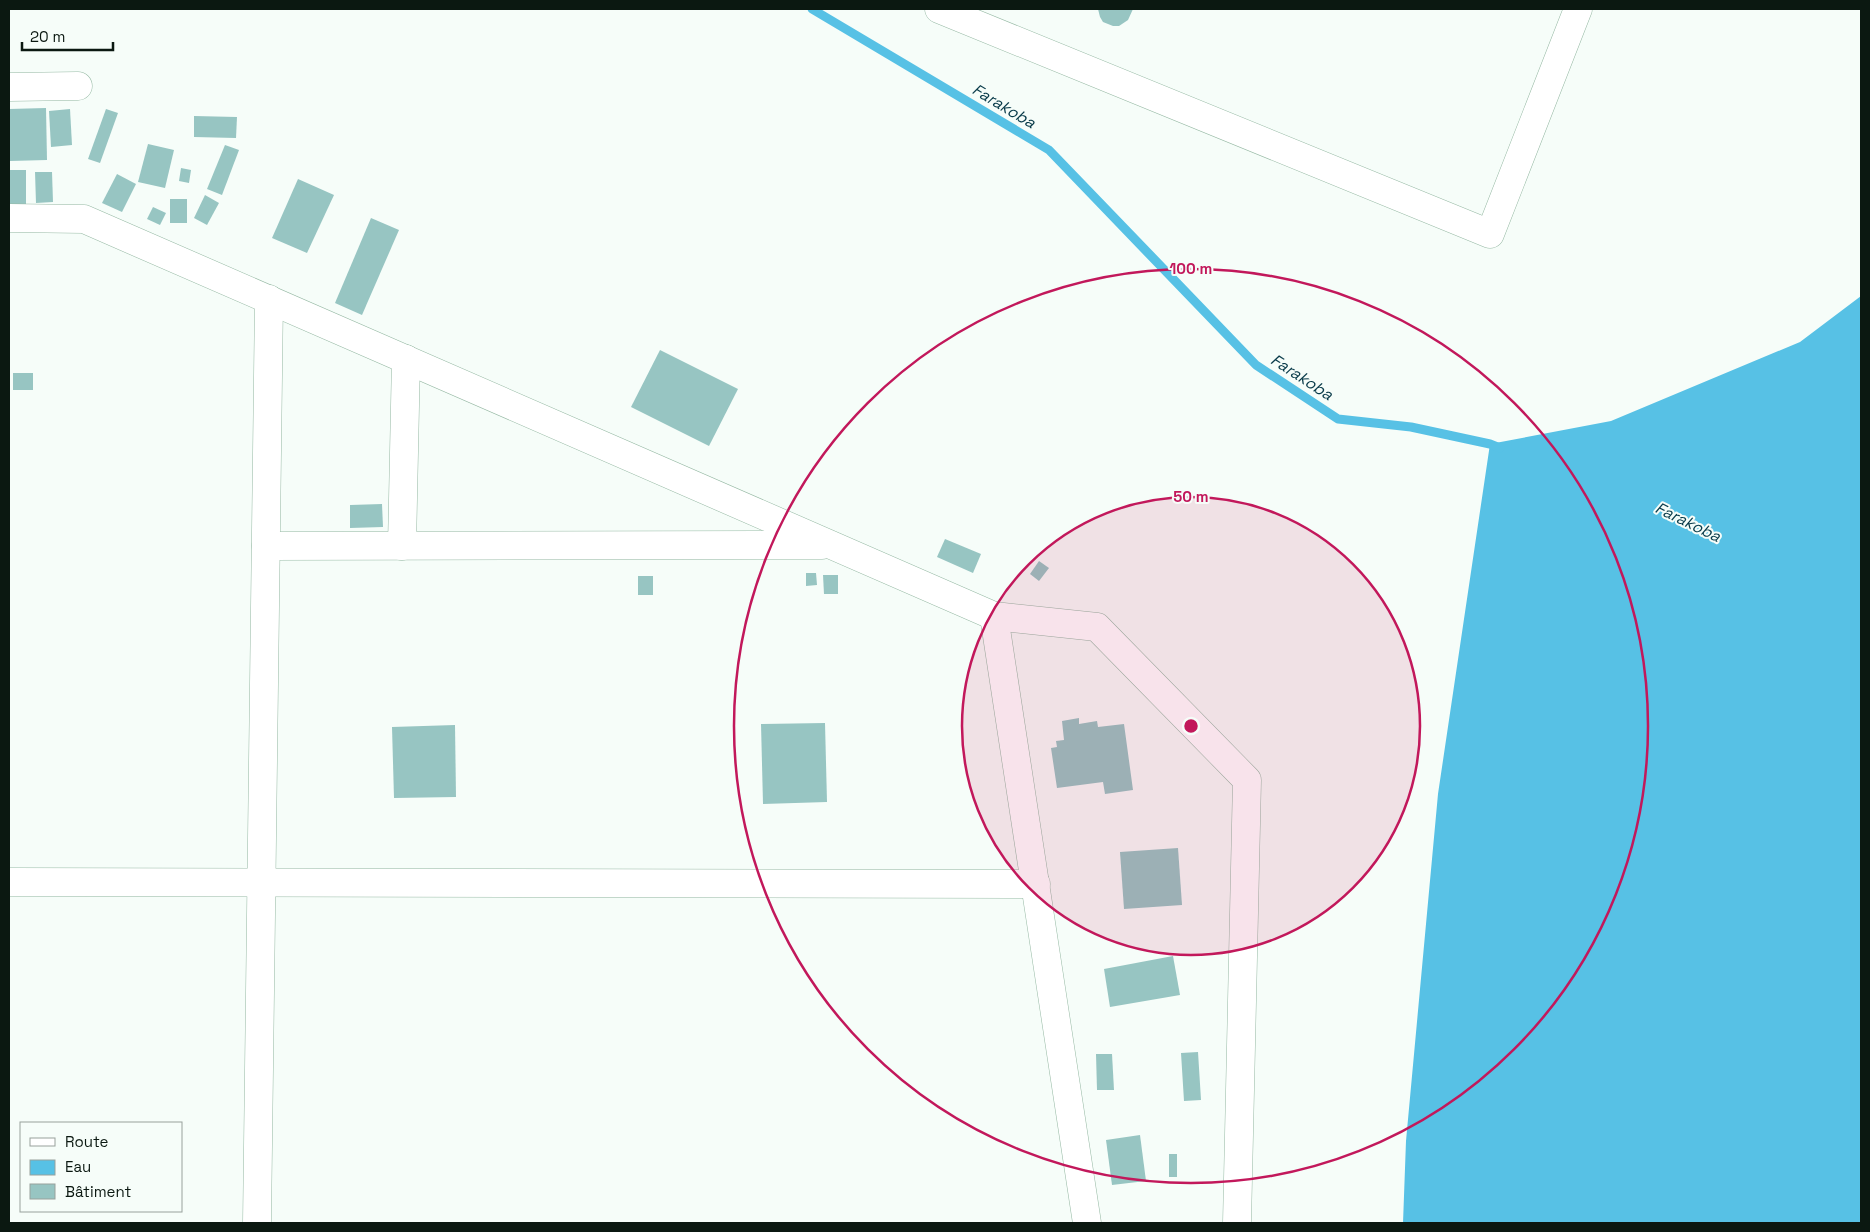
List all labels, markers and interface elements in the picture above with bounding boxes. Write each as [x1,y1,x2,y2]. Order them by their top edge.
scale bar [22,20,114,52]
text: 20 m [30,27,65,46]
water label: Farakoba [968,79,1040,134]
text: 100 m [1170,259,1212,278]
water label: Farakoba [1267,349,1338,405]
text: 50 m [1173,487,1209,506]
water label: Farakoba [1652,497,1725,547]
centre of rings [1182,717,1200,735]
legend [20,1122,182,1212]
text: Route [65,1132,109,1151]
text: Eau [65,1157,91,1176]
text: Bâtiment [65,1182,131,1201]

